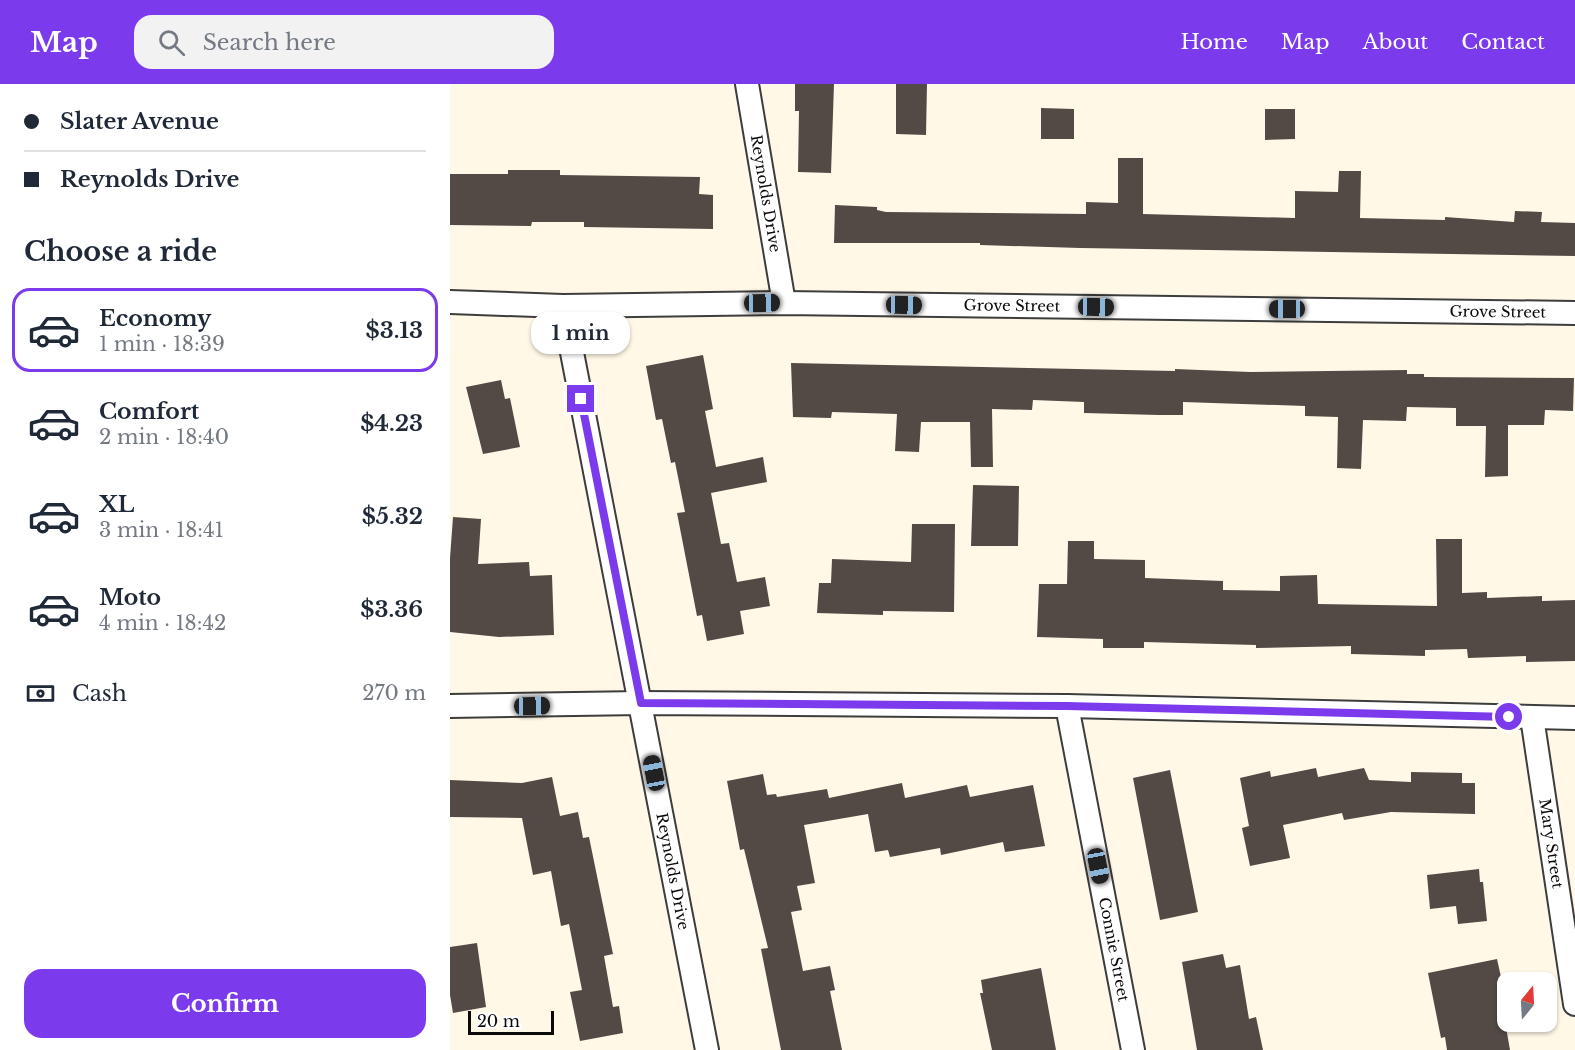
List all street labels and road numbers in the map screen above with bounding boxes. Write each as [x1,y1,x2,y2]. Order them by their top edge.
street label: Reynolds Drive [747,133,785,254]
street label: Grove Street [964,295,1061,315]
street label: Grove Street [1449,301,1547,322]
street label: Mary Street [1535,797,1568,890]
street label: Reynolds Drive [652,811,694,932]
street label: Connie Street [1095,896,1134,1004]

